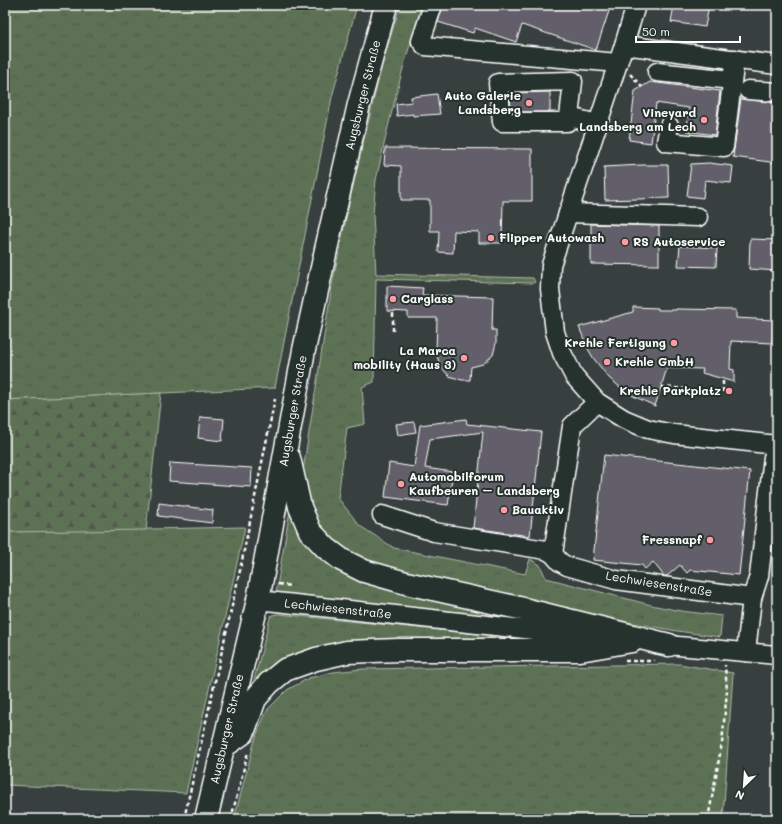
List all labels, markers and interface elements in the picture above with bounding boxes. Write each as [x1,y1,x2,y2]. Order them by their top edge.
scale bar [636,18,740,44]
text: 50 m [642,23,670,39]
street label: Augsburger Straße [341,38,383,151]
place label: Auto Galerie Landsberg [444,87,521,117]
marker: Auto Galerie Landsberg [524,98,534,108]
place label: Vineyard Landsberg am Lech [579,104,696,134]
marker: Vineyard Landsberg am Lech [699,115,709,125]
place label: Flipper Autowash [499,229,604,245]
marker: Flipper Autowash [486,233,496,243]
place label: RS Autoservice [633,233,725,249]
marker: RS Autoservice [620,237,630,247]
place label: Carglass [401,290,453,306]
marker: Carglass [388,294,398,304]
place label: Krehle Fertigung [564,334,666,350]
marker: Krehle Fertigung [669,338,679,348]
place label: La Marca mobility (Haus 3) [354,342,456,372]
marker: La Marca mobility (Haus 3) [459,353,469,363]
place label: Krehle GmbH [615,353,694,369]
street label: Augsburger Straße [274,354,310,468]
marker: Krehle GmbH [602,357,612,367]
place label: Krehle Parkplatz [619,382,721,398]
marker: Krehle Parkplatz [724,386,734,396]
place label: Automobilforum Kaufbeuren – Landsberg [409,468,560,498]
marker: Automobilforum Kaufbeuren – Landsberg [396,479,406,489]
place label: Bauaktiv [512,501,565,517]
marker: Bauaktiv [499,505,509,515]
place label: Fressnapf [642,531,703,547]
marker: Fressnapf [705,535,715,545]
street label: Lechwiesenstraße [605,567,714,599]
street label: Lechwiesenstraße [284,594,392,622]
street label: Augsburger Straße [206,672,246,785]
north arrow [724,766,764,806]
text: N [733,787,747,804]

